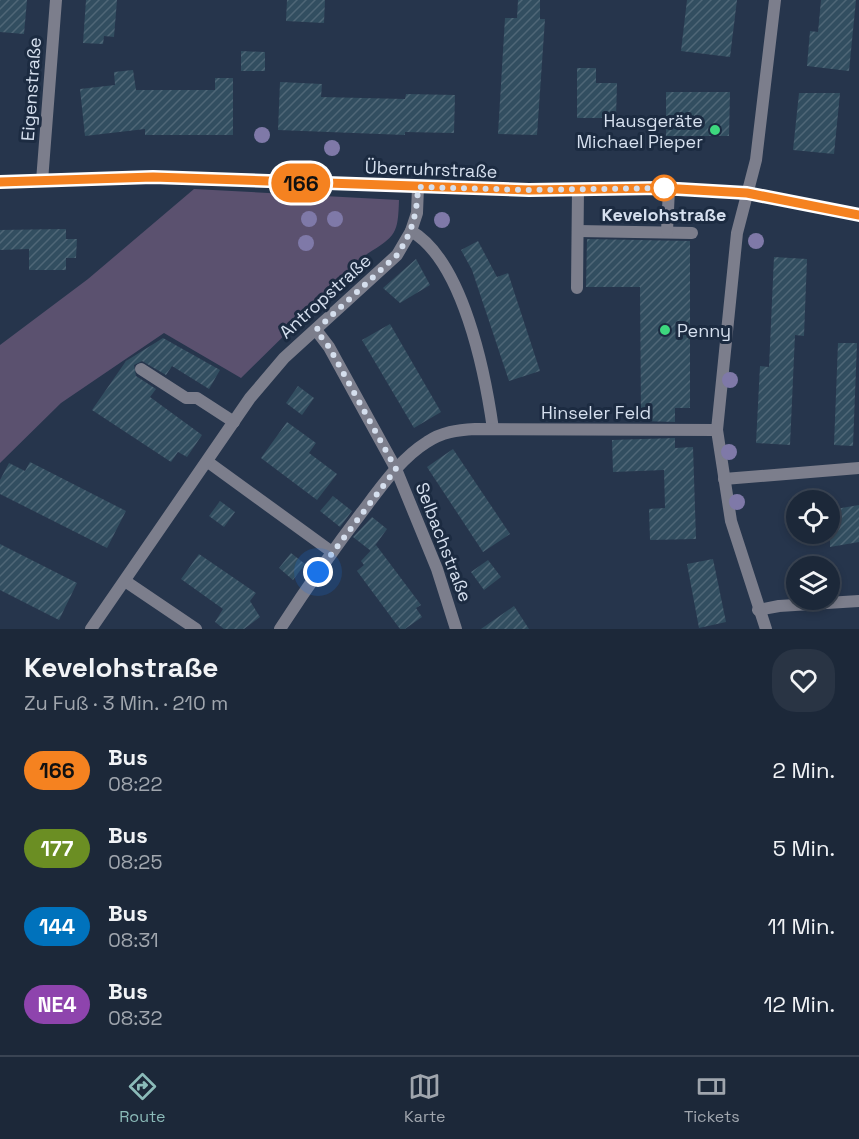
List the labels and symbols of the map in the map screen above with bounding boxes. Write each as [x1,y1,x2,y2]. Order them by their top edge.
street label: Eigenstraße [16,36,46,142]
place label: Hausgeräte Michael Pieper [577,109,703,153]
marker: Hausgeräte Michael Pieper [708,123,722,137]
street label: Überruhrstraße [364,155,498,183]
line badge: 166 [266,164,336,202]
marker: Kevelohstraße [651,175,677,201]
place label: Kevelohstraße [602,203,726,226]
street label: Antropstraße [274,249,376,343]
place label: Penny [677,319,731,342]
marker: Penny [658,323,672,337]
street label: Hinseler Feld [541,401,651,424]
street label: Selbachstraße [411,479,477,605]
your location [303,557,333,587]

